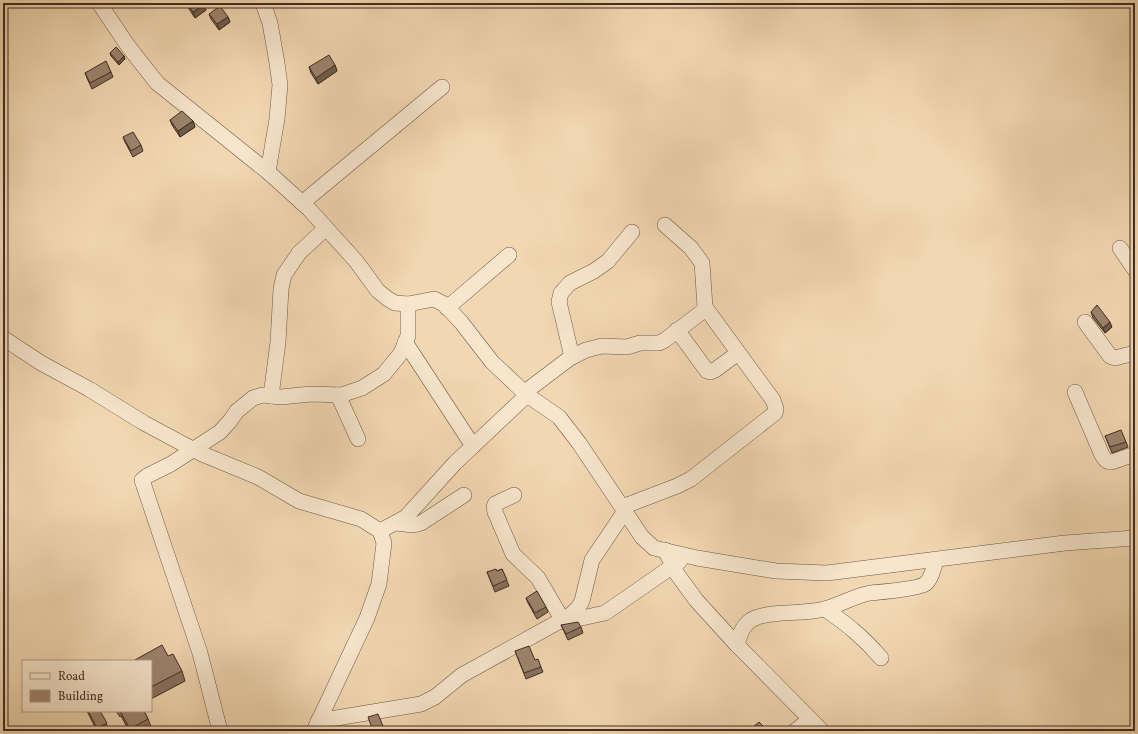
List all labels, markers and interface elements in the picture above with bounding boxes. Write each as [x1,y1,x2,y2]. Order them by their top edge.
legend [22,660,152,712]
text: Road [58,669,85,685]
text: Building [58,689,103,705]

